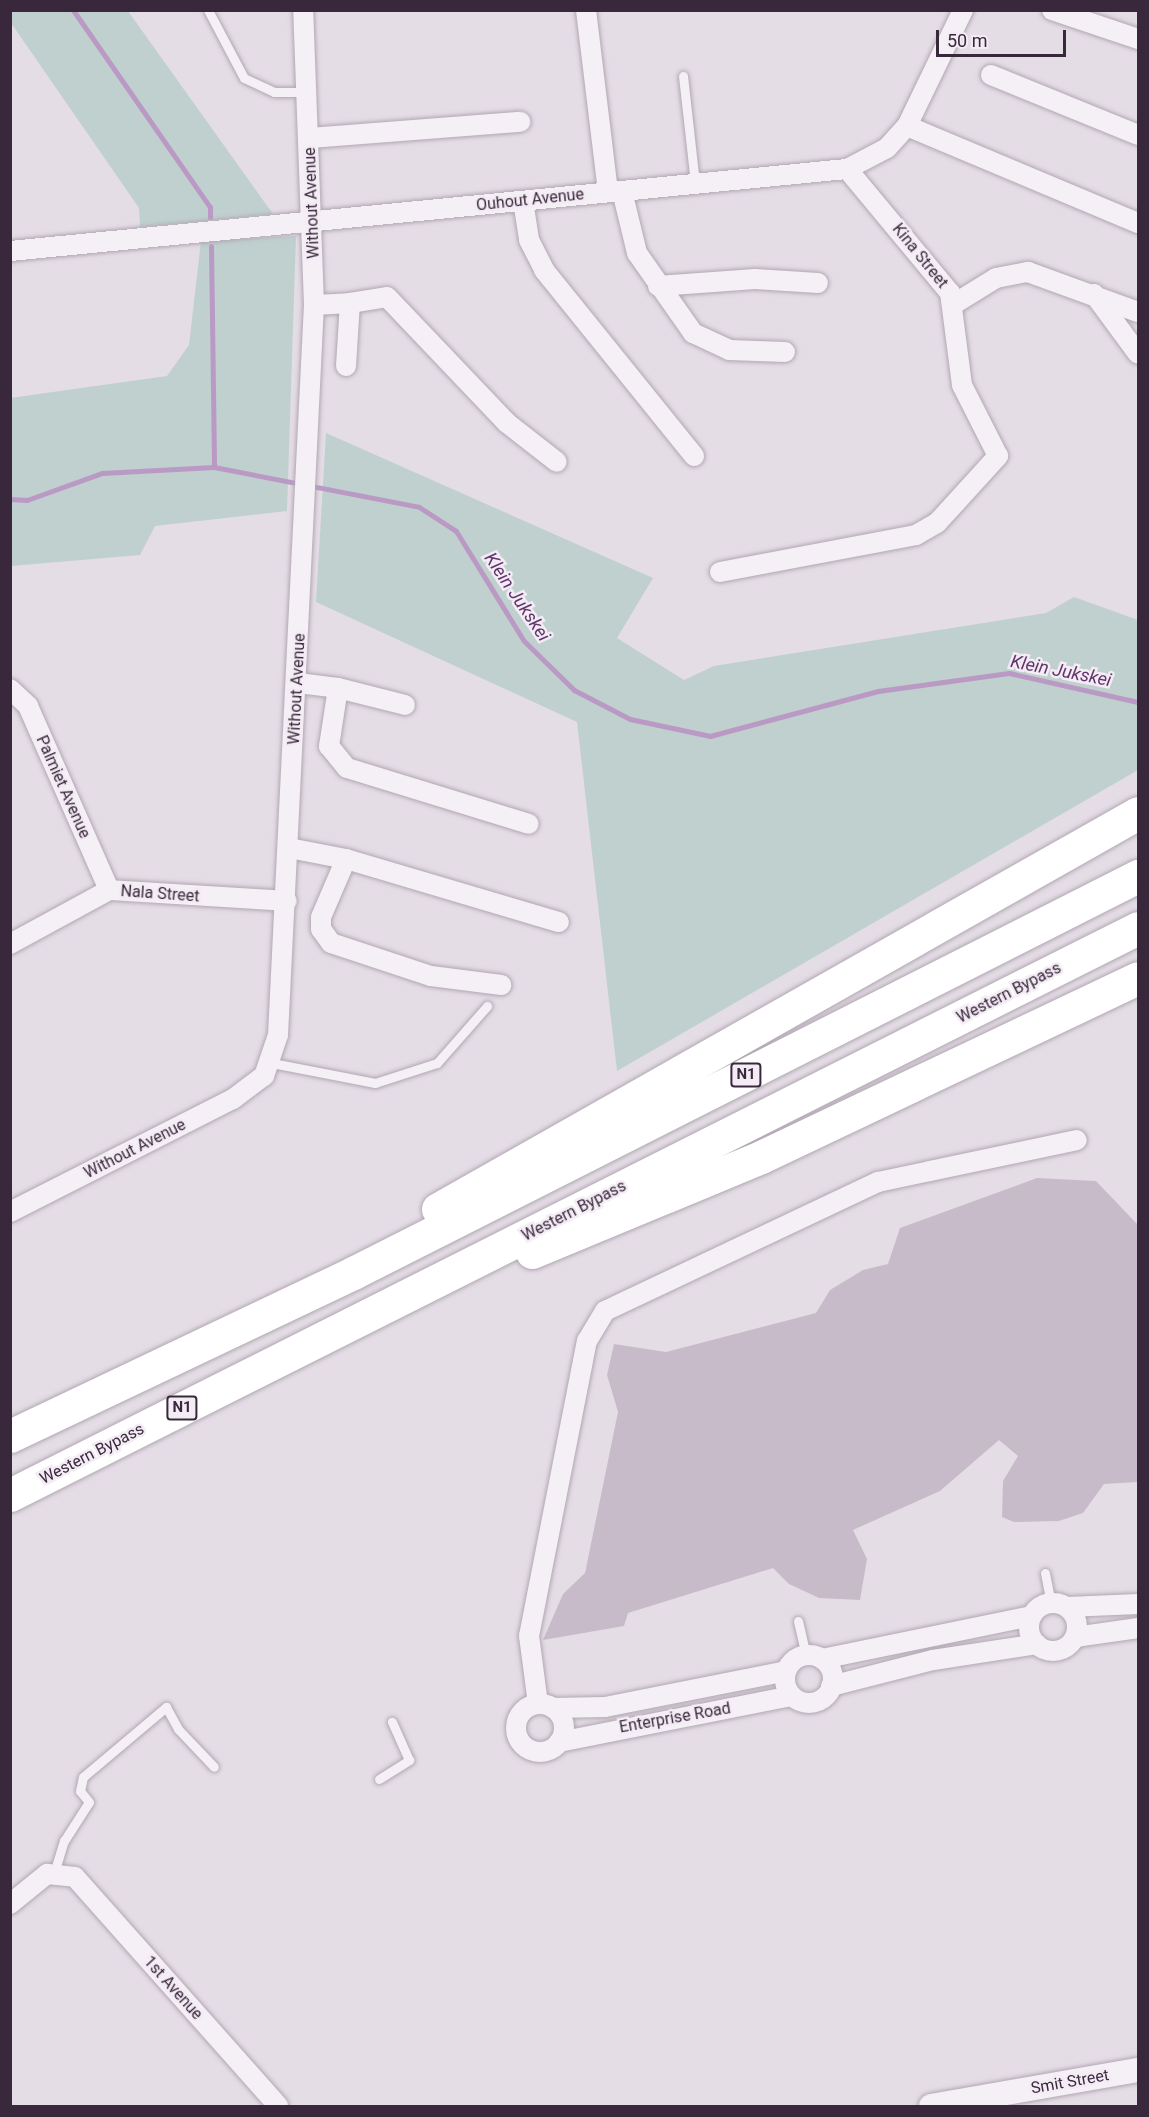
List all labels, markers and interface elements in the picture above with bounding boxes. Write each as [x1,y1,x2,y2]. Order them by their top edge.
scale bar [939,18,1070,56]
text: 50 m [947,30,987,51]
street label: Without Avenue [300,147,324,259]
street label: Ouhout Avenue [475,185,585,215]
street label: Kina Street [888,220,952,292]
water label: Klein Jukskei [480,549,554,645]
street label: Without Avenue [284,633,310,745]
water label: Klein Jukskei [1009,651,1113,691]
street label: Palmiet Avenue [32,733,94,841]
street label: Nala Street [120,882,200,906]
street label: Western Bypass [954,958,1064,1028]
road number: N1 [730,1063,762,1087]
street label: Without Avenue [81,1115,189,1183]
street label: Western Bypass [519,1176,629,1246]
road number: N1 [166,1396,198,1420]
street label: Western Bypass [37,1419,147,1489]
street label: Enterprise Road [618,1699,732,1737]
street label: 1st Avenue [140,1952,206,2024]
street label: Smit Street [1030,2066,1110,2098]

